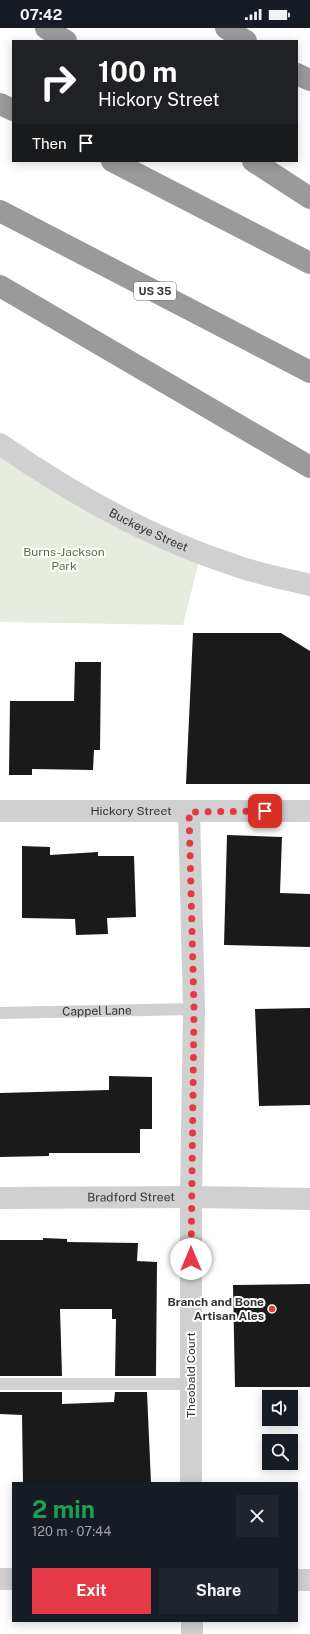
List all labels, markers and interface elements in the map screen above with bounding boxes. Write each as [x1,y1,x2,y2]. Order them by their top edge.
text: 07:42 [20,6,62,23]
text: 100 m [98,55,177,88]
icon: right [32,56,84,108]
text: Hickory Street [98,89,220,110]
icon: arrive [75,132,97,154]
text: Then [32,135,67,152]
road number: US 35 [134,282,176,300]
street label: Buckeye Street [107,506,190,555]
park label: Burns-Jackson Park [23,545,105,573]
pin [248,794,282,828]
icon: arrive [254,800,276,822]
street label: Hickory Street [90,804,172,818]
street label: Cappel Lane [62,1003,132,1019]
street label: Bradford Street [87,1190,175,1205]
position arrow [170,1238,212,1280]
place label: Branch and Bone Artisan Ales [168,1295,264,1323]
marker: Branch and Bone Artisan Ales [267,1304,277,1314]
street label: Theobald Court [184,1332,198,1418]
map controls [262,1390,298,1470]
button: sound [262,1390,298,1426]
button: search [262,1434,298,1470]
text: 2 min [32,1495,95,1523]
button: close [236,1495,278,1537]
text: 120 m · 07:44 [32,1524,111,1539]
button: Exit [32,1568,151,1614]
button: Share [159,1568,278,1614]

